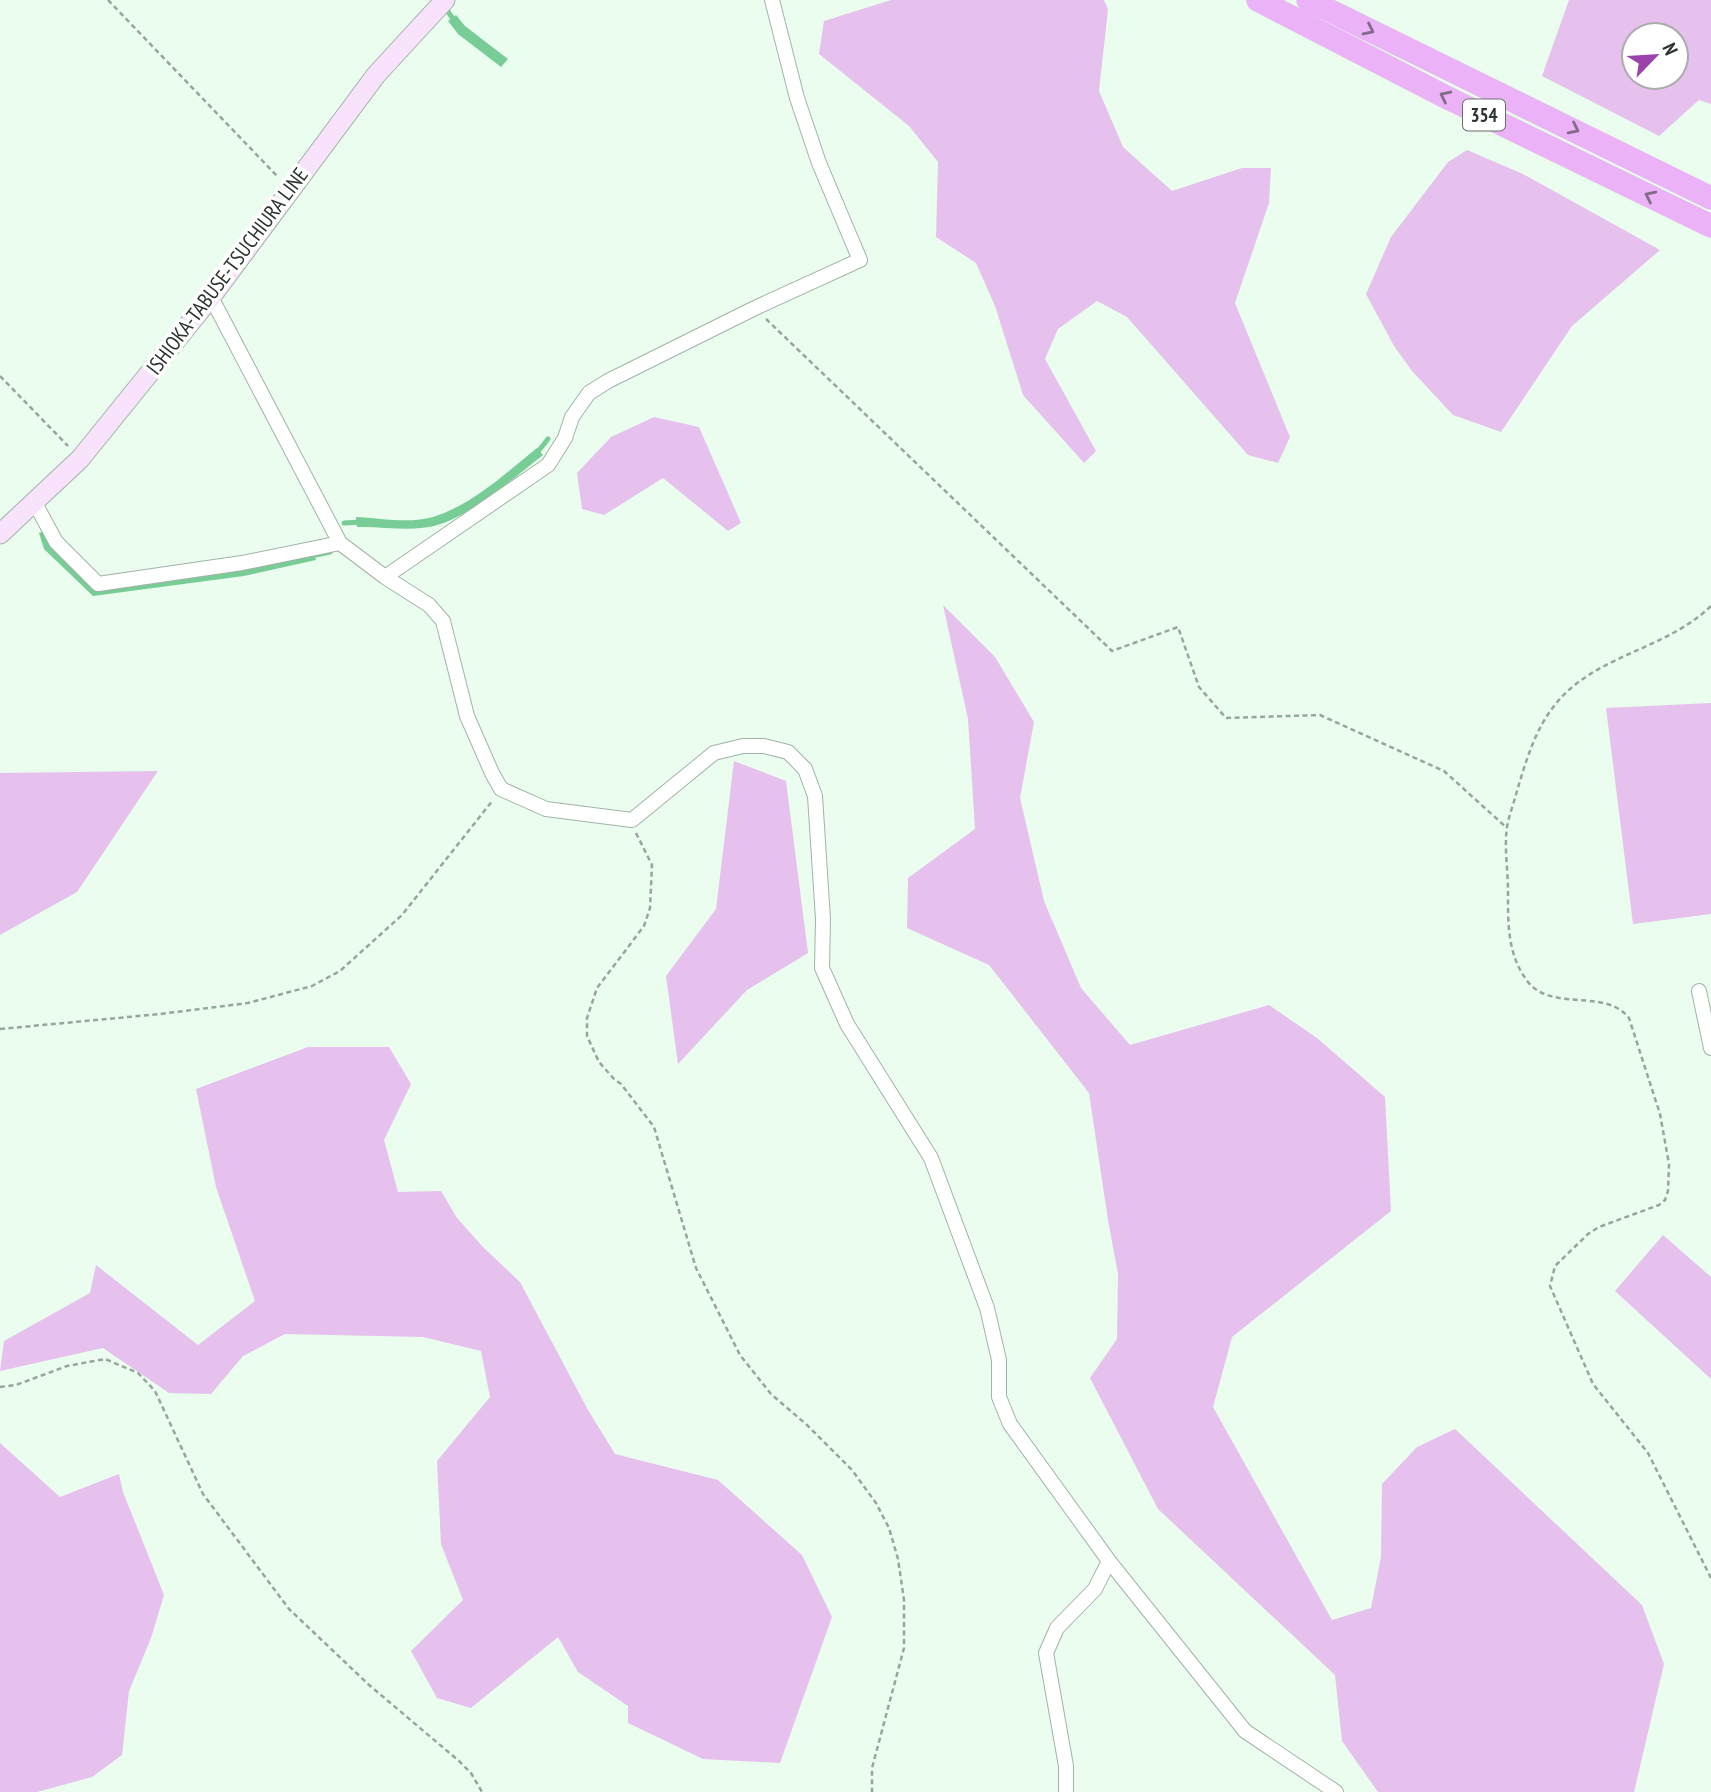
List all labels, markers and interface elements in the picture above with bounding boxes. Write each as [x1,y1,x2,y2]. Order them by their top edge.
one-way arrow [1362,21,1374,35]
north arrow [1620,21,1690,91]
text: N [1657,39,1683,59]
one-way arrow [1440,91,1452,105]
road number: 354 [1463,99,1505,130]
one-way arrow [1567,121,1579,135]
street label: ISHIOKA-TABUSE-TSUCHIURA LINE [140,162,314,380]
one-way arrow [1645,190,1657,204]

